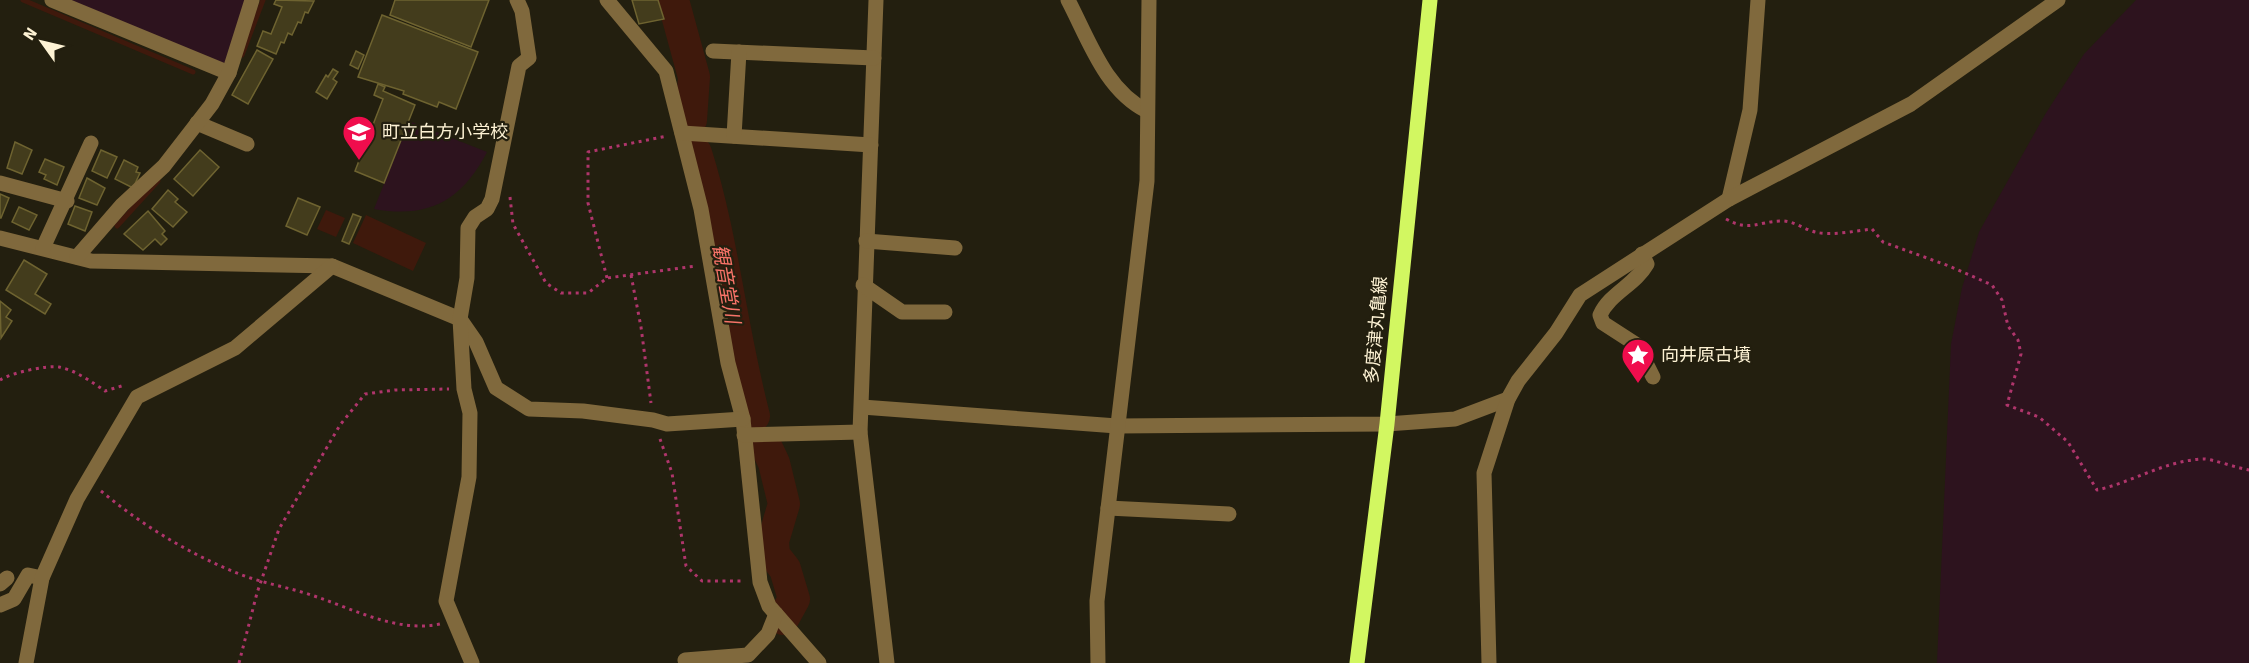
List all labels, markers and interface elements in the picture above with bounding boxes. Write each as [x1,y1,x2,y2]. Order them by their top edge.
north arrow [12,12,72,72]
text: N [19,24,42,44]
school or university icon: 町立白方小学校 [341,114,377,161]
place label: 町立白方小学校 [382,121,508,143]
water label: 観音堂川 [707,242,746,328]
street label: 多度津丸亀線 [1360,275,1392,385]
place icon: 向井原古墳 [1620,337,1656,384]
place label: 向井原古墳 [1661,344,1751,366]

